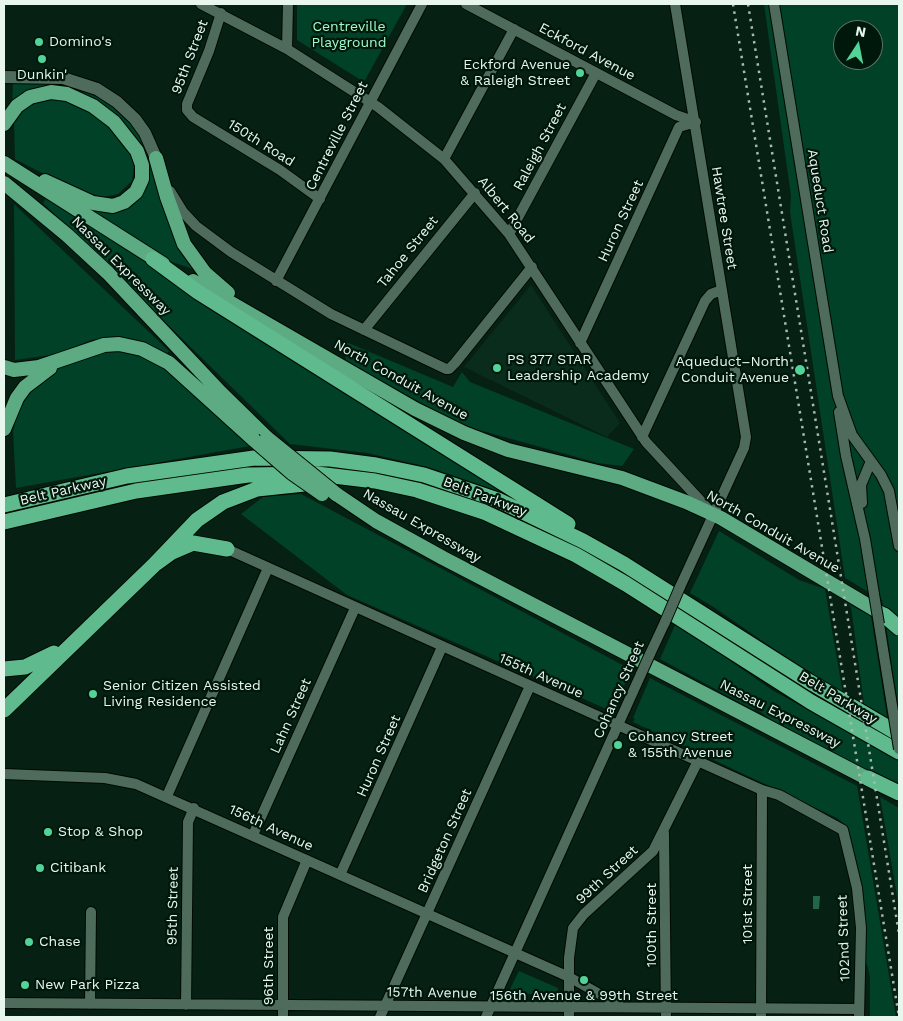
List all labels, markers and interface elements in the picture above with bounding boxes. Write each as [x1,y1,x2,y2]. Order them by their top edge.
street label: 95th Street [168,17,212,97]
park label: Centreville Playground [312,19,386,52]
street label: Eckford Avenue [536,20,638,84]
north arrow [833,20,883,70]
text: N [854,22,867,40]
place label: Domino's [49,34,112,50]
marker: Domino's [33,36,45,48]
marker: Dunkin' [36,53,48,65]
place label: Eckford Avenue & Raleigh Street [460,57,570,90]
place label: Dunkin' [17,67,67,83]
marker: Eckford Avenue & Raleigh Street [574,67,586,79]
street label: Centreville Street [302,79,372,193]
street label: Raleigh Street [510,101,570,193]
street label: 150th Road [224,116,298,170]
street label: Aqueduct Road [804,148,836,254]
street label: Hawtree Street [708,165,740,271]
street label: Albert Road [474,173,538,247]
street label: Huron Street [595,177,647,265]
street label: Nassau Expressway [68,213,174,319]
street label: Tahoe Street [374,213,442,291]
street label: North Conduit Avenue [331,336,471,424]
place label: PS 377 STAR Leadership Academy [507,352,649,384]
place label: Aqueduct–North Conduit Avenue [676,354,789,387]
marker: PS 377 STAR Leadership Academy [491,362,503,374]
marker: Aqueduct–North Conduit Avenue [793,363,807,377]
street label: Belt Parkway [18,473,108,509]
street label: Belt Parkway [441,473,529,521]
street label: Nassau Expressway [360,485,484,567]
street label: North Conduit Avenue [703,487,843,577]
street label: Cohancy Street [590,639,648,741]
street label: 155th Avenue [496,650,586,702]
street label: Belt Parkway [796,668,880,728]
street label: Lahn Street [267,676,315,756]
street label: Nassau Expressway [717,676,843,752]
place label: Senior Citizen Assisted Living Residence [103,678,261,710]
marker: Senior Citizen Assisted Living Residence [87,688,99,700]
street label: Huron Street [353,712,405,800]
place label: Cohancy Street & 155th Avenue [628,729,733,762]
marker: Cohancy Street & 155th Avenue [612,739,624,751]
street label: Bridgeton Street [414,786,476,896]
street label: 156th Avenue [226,801,316,855]
place label: Stop & Shop [58,824,143,840]
marker: Stop & Shop [42,826,54,838]
street label: 99th Street [572,842,642,908]
place label: Citibank [50,860,106,876]
marker: Citibank [34,862,46,874]
street label: 101st Street [740,864,756,944]
street label: 95th Street [164,867,182,945]
street label: 100th Street [644,883,660,967]
street label: 102nd Street [834,894,854,982]
street label: 96th Street [261,927,277,1005]
place label: Chase [39,934,81,950]
marker: Chase [23,936,35,948]
marker: 156th Avenue & 99th Street [578,974,590,986]
place label: New Park Pizza [35,977,140,993]
marker: New Park Pizza [19,979,31,991]
street label: 157th Avenue [387,984,477,1002]
place label: 156th Avenue & 99th Street [490,988,678,1004]

